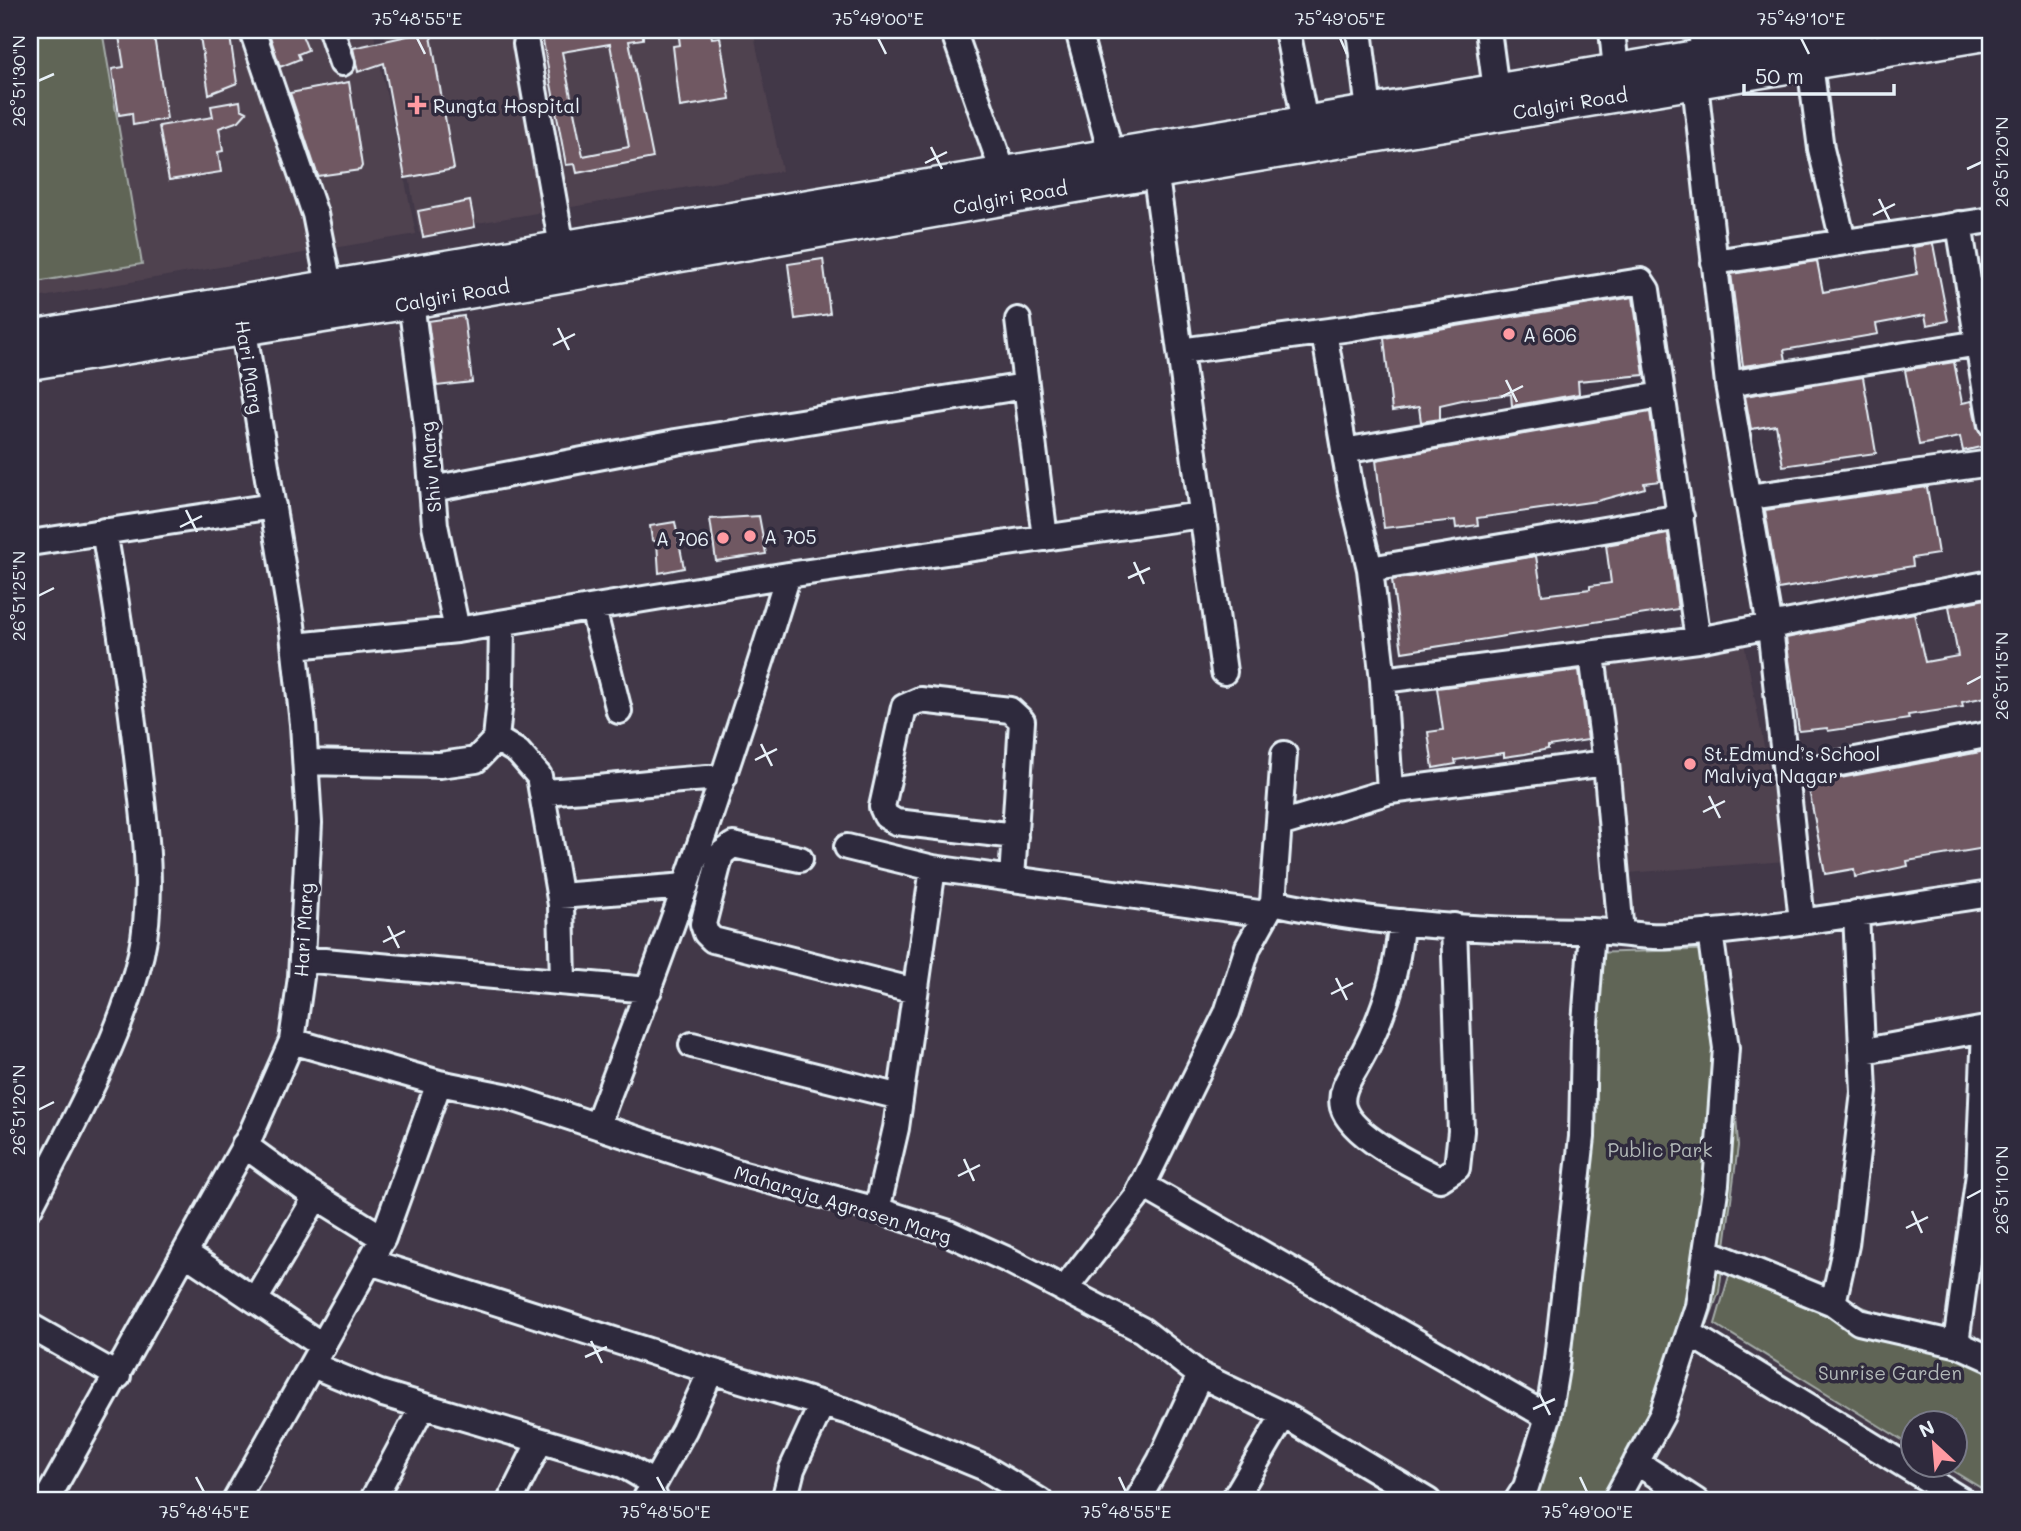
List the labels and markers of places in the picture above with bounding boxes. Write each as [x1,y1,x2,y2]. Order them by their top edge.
place label: Rungta Hospital [433,93,580,118]
marker: Rungta Hospital [407,95,427,115]
place label: A 606 [1523,322,1577,347]
marker: A 606 [1501,326,1517,342]
place label: A 705 [764,524,817,549]
place label: A 706 [656,526,709,551]
marker: A 705 [742,528,758,544]
marker: A 706 [715,530,731,546]
place label: St.Edmund’s School Malviya Nagar [1704,741,1880,788]
marker: St.Edmund’s School Malviya Nagar [1682,756,1698,772]

